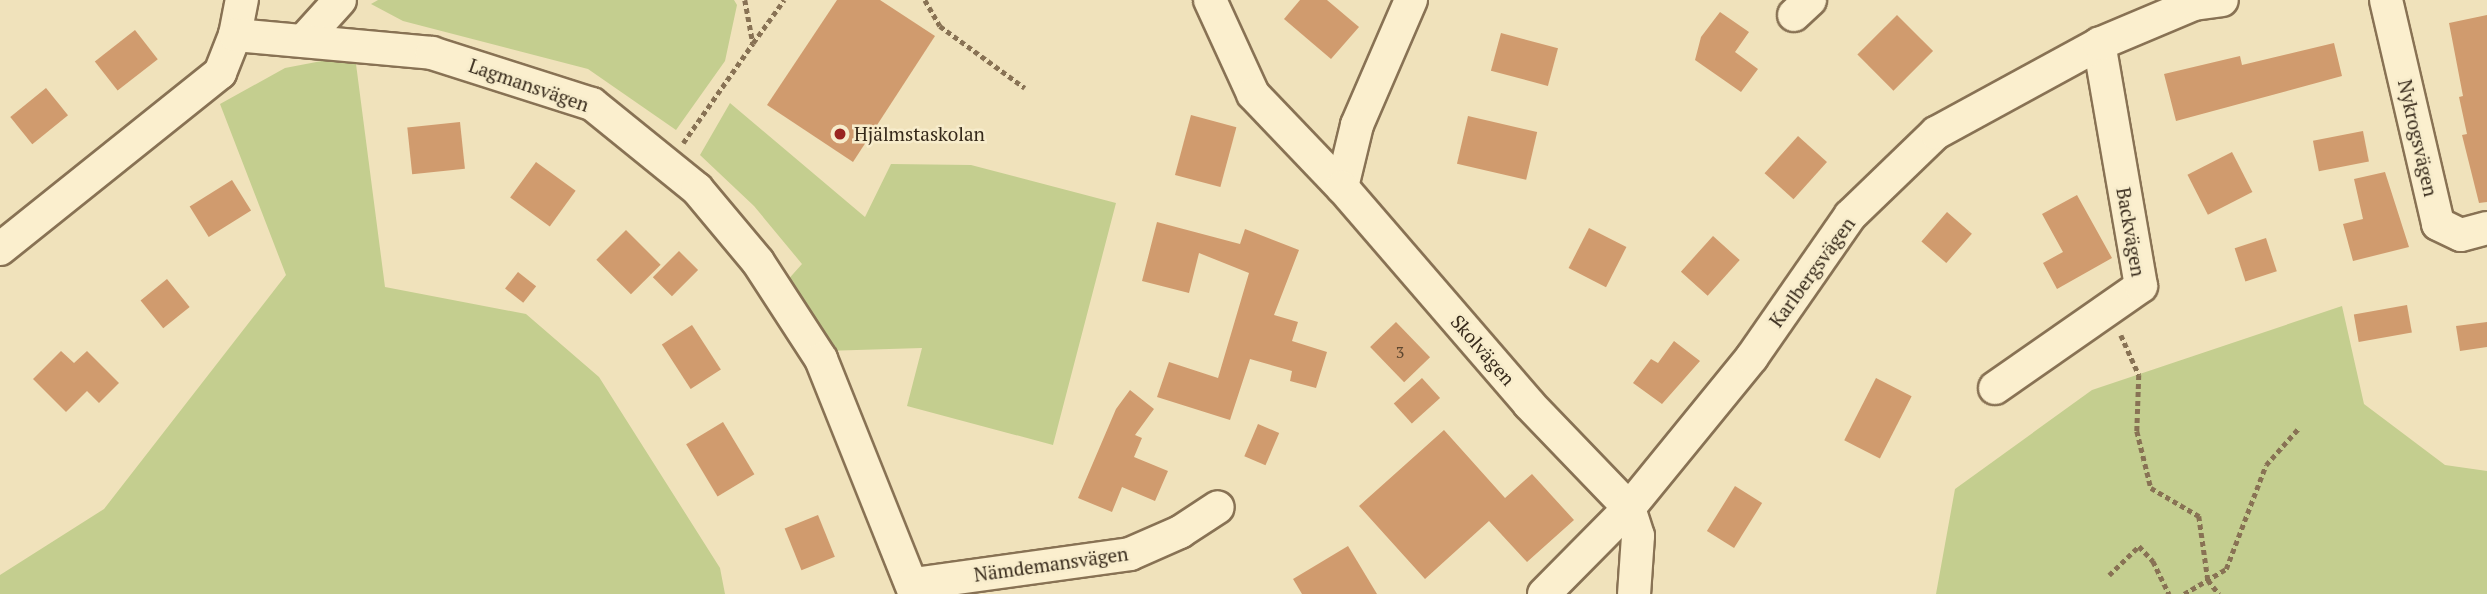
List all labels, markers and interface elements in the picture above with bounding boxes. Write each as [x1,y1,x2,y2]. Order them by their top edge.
street label: Lagmansvägen [466,54,592,116]
street label: Nykrogsvägen [2393,77,2443,199]
place label: Hjälmstaskolan [854,123,985,145]
marker: Hjälmstaskolan [832,126,848,142]
street label: Backvägen [2112,186,2150,278]
street label: Karlbergsvägen [1764,213,1860,331]
street label: Skolvägen [1446,310,1520,390]
house number: 3 [1396,342,1404,362]
street label: Nämdemansvägen [972,542,1130,586]

